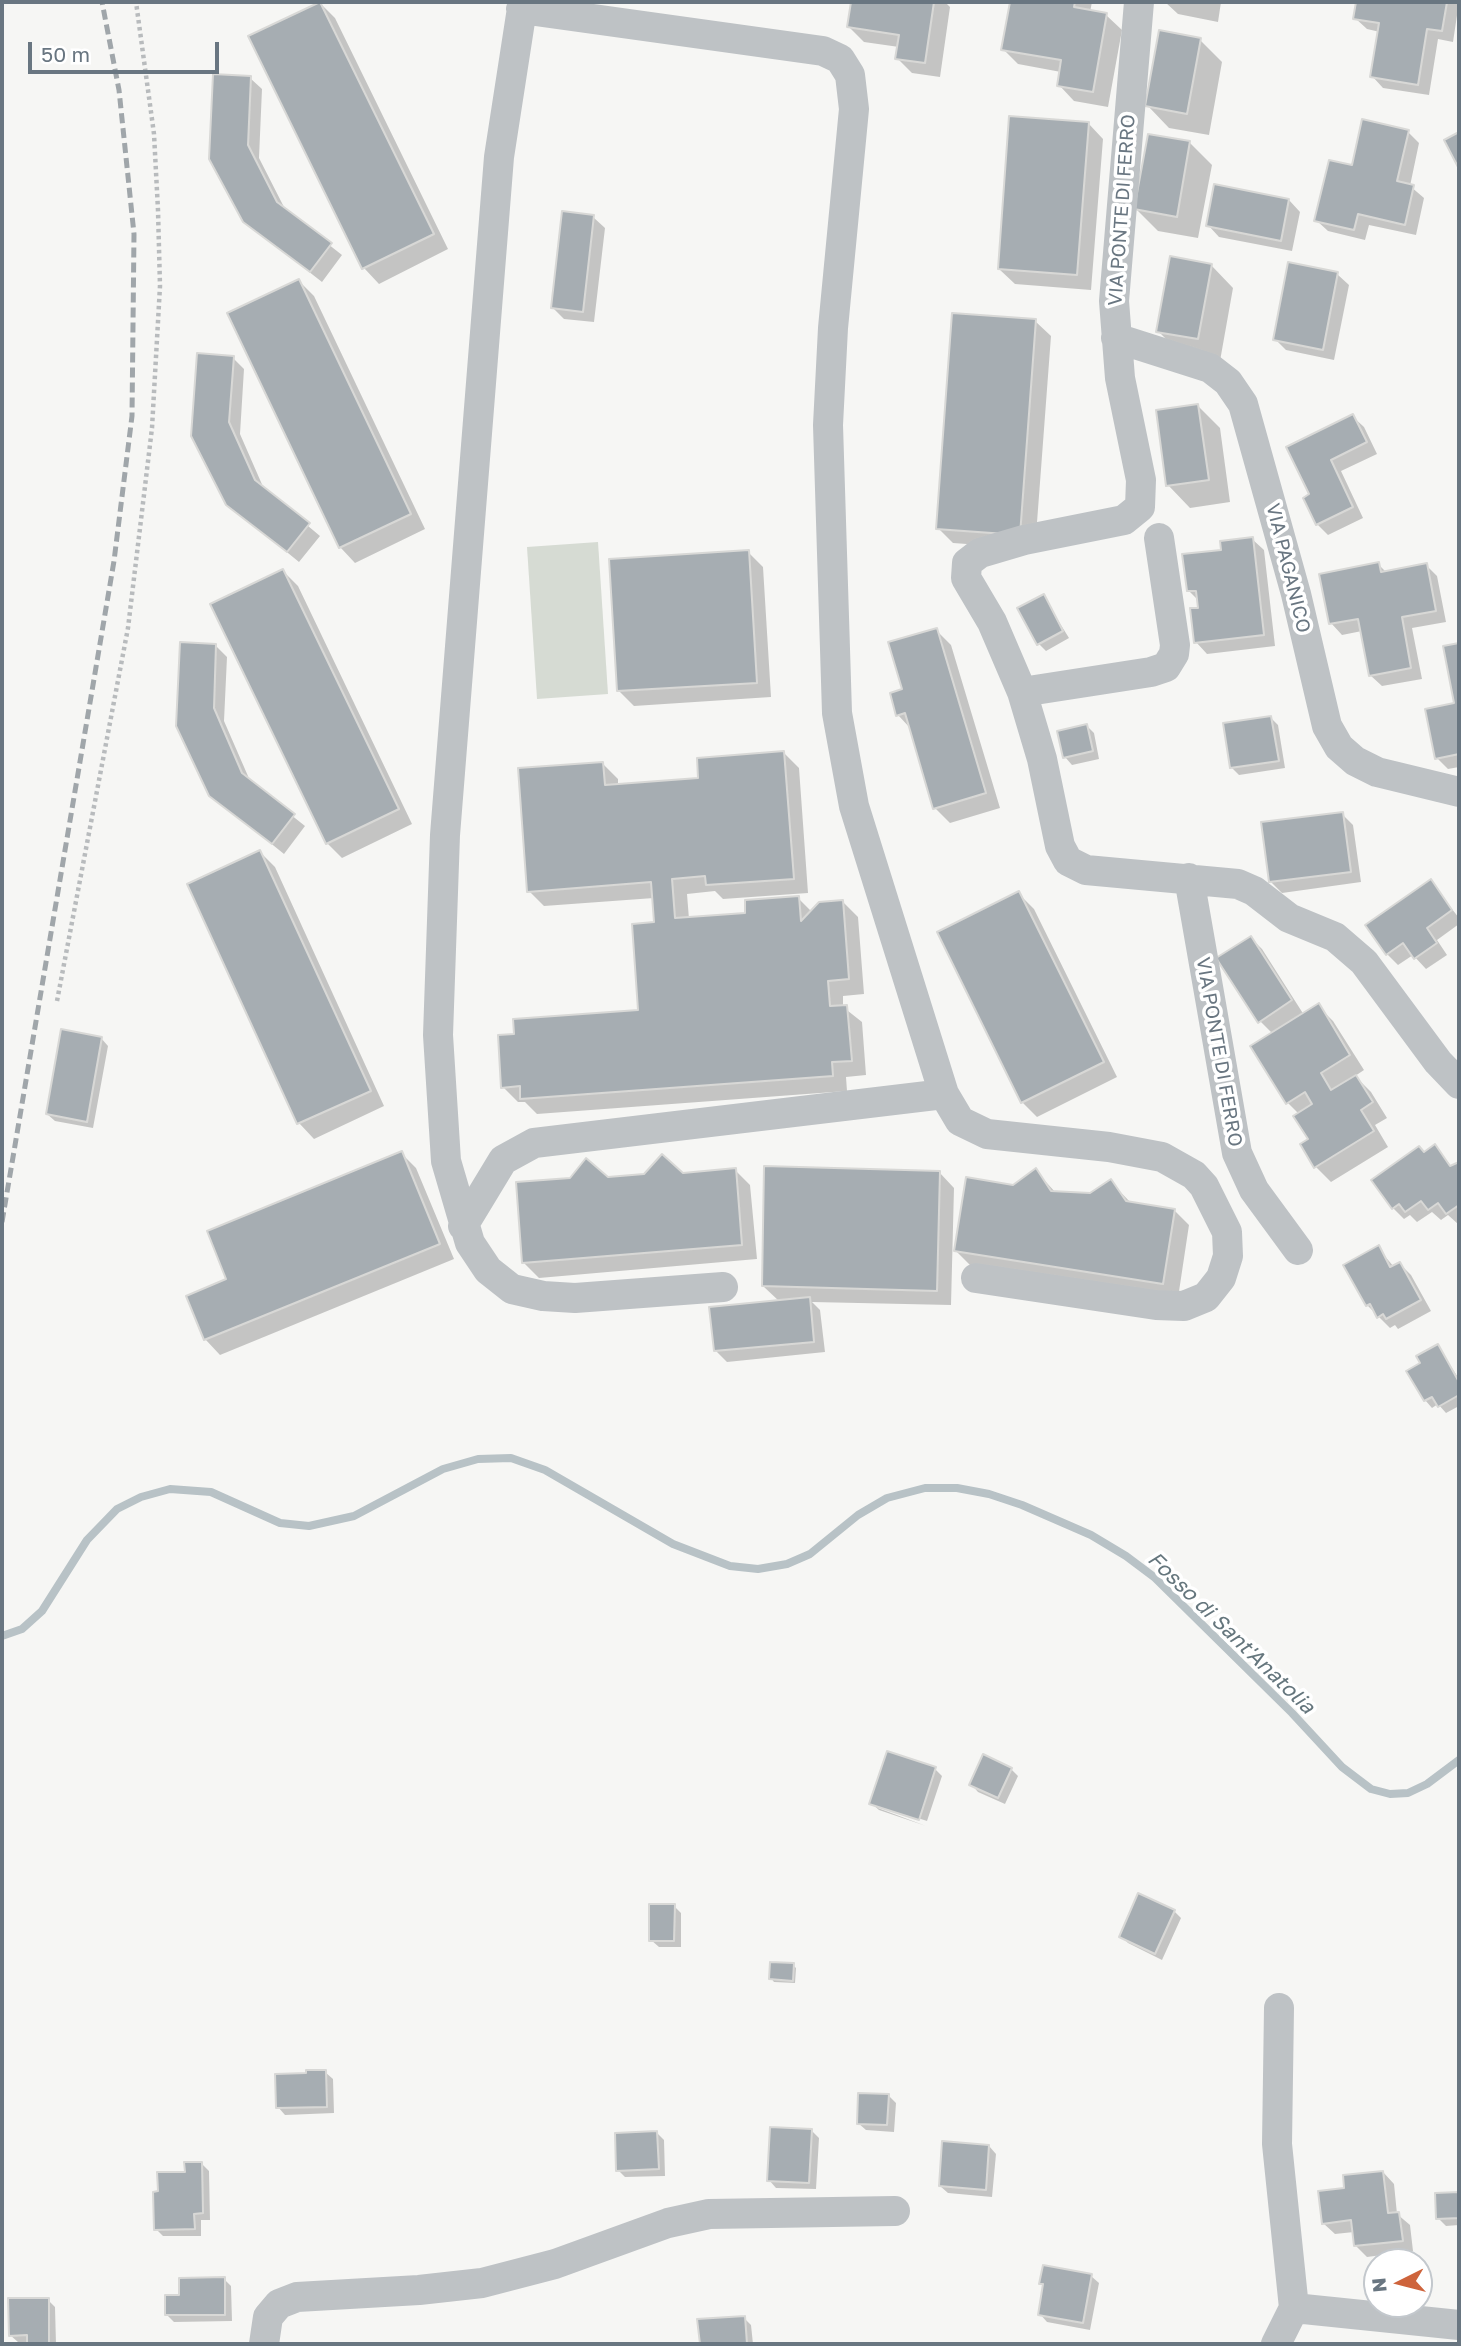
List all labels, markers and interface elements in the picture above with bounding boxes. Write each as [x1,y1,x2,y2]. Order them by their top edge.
scale bar [32,28,222,72]
text: 50 m [41,41,90,67]
street label: VIA PONTE DI FERRO [1104,113,1140,307]
street label: VIA PAGANICO [1261,501,1315,635]
street label: VIA PONTE DI FERRO [1191,955,1247,1149]
water label: Fosso di Sant'Anatolia [1142,1547,1320,1719]
north arrow [1363,2248,1433,2318]
text: N [1366,2277,1391,2293]

